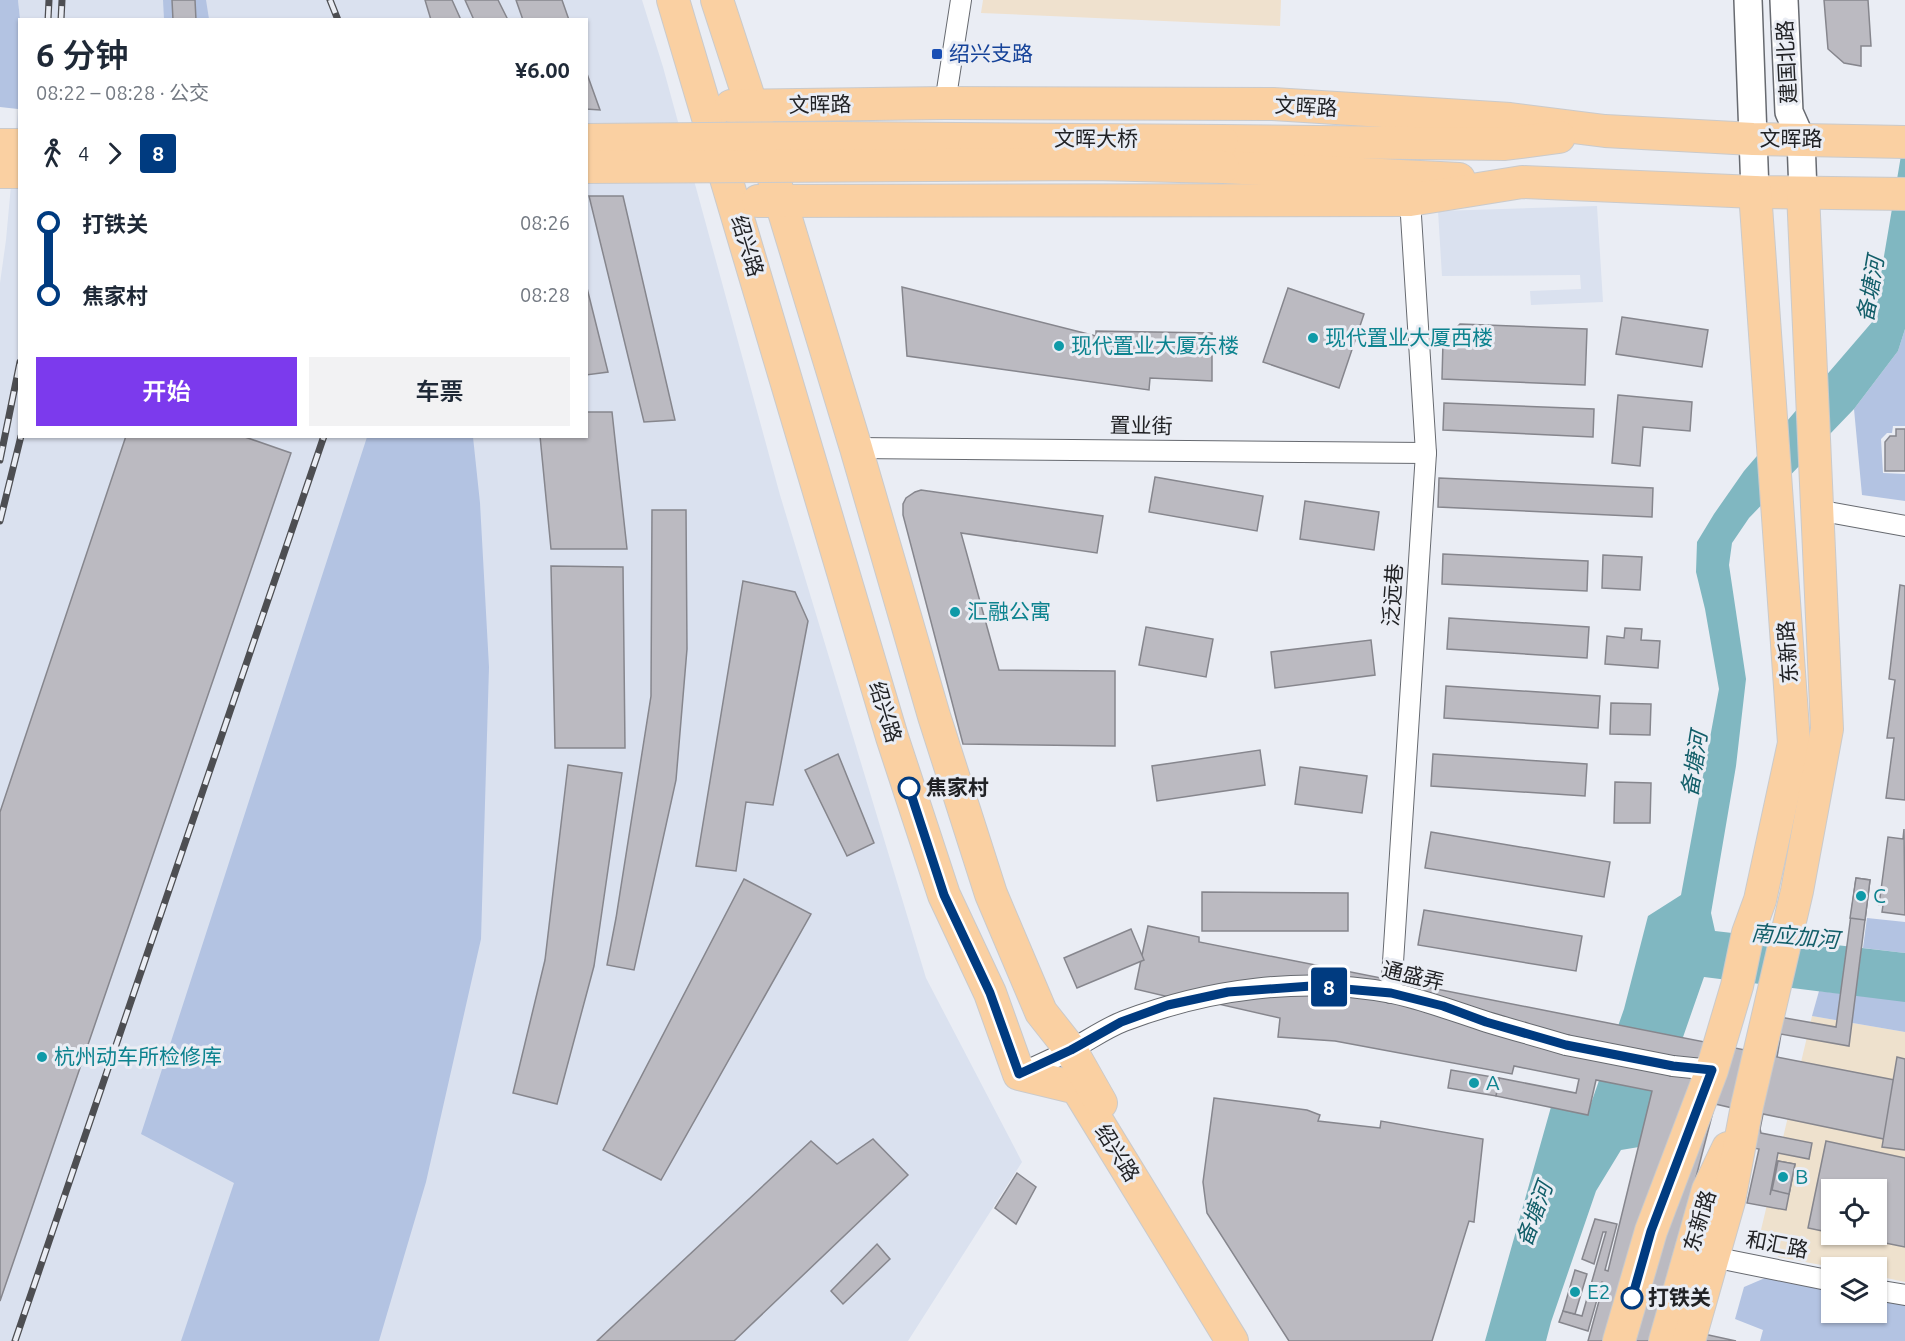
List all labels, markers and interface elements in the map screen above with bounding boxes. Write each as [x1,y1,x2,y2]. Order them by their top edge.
street label: 建国北路 [1772,19,1800,105]
text: 6 分钟 [36,36,128,73]
place label: 绍兴支路 [949,41,1033,65]
marker: 绍兴支路 [930,47,944,61]
text: ¥6.00 [515,57,570,82]
text: 08:22 – 08:28 · 公交 [36,81,209,104]
street label: 文晖路 [788,91,852,117]
street label: 文晖路 [1274,92,1338,120]
street label: 文晖大桥 [1054,126,1138,150]
street label: 文晖路 [1760,126,1823,150]
icon: walk [36,137,69,170]
icon: forward [98,137,131,170]
text: 8 [152,141,164,165]
text: 4 [78,142,89,165]
text: 打铁关 [82,211,148,236]
text: 08:26 [520,211,570,234]
street label: 绍兴路 [727,212,769,279]
water label: 备塘河 [1851,250,1888,324]
text: 焦家村 [82,283,148,308]
text: 08:28 [520,283,570,306]
place label: 现代置业大厦西楼 [1325,325,1493,349]
marker: 现代置业大厦西楼 [1306,331,1320,345]
place label: 现代置业大厦东楼 [1071,333,1239,357]
marker: 现代置业大厦东楼 [1052,339,1066,353]
button: 开始 [36,357,297,426]
button: 车票 [309,357,570,426]
street label: 置业街 [1109,412,1173,438]
street label: 泛远巷 [1378,563,1406,627]
place label: 汇融公寓 [967,599,1051,623]
marker: 汇融公寓 [948,605,962,619]
street label: 东新路 [1773,620,1801,684]
street label: 绍兴路 [865,678,907,745]
water label: 备塘河 [1676,725,1712,798]
place label: 焦家村 [926,775,989,799]
marker: 焦家村 [898,777,920,799]
place label: C [1873,883,1886,907]
marker: C [1854,889,1868,903]
water label: 南应加河 [1750,919,1844,952]
street label: 通盛弄 [1380,956,1447,994]
line badge: 8 [1310,968,1348,1006]
text: 8 [1323,975,1335,999]
place label: 杭州动车所检修库 [54,1044,222,1068]
marker: 杭州动车所检修库 [35,1050,49,1064]
place label: A [1486,1070,1500,1094]
marker: A [1467,1076,1481,1090]
street label: 绍兴路 [1091,1119,1145,1186]
place label: B [1795,1164,1808,1188]
marker: B [1776,1170,1790,1184]
water label: 备塘河 [1510,1175,1558,1249]
map controls [1821,1179,1887,1323]
button: locate [1821,1179,1887,1245]
street label: 东新路 [1678,1187,1720,1254]
street label: 和汇路 [1744,1226,1810,1262]
button: layers [1821,1257,1887,1323]
place label: E2 [1587,1279,1611,1303]
marker: E2 [1568,1285,1582,1299]
place label: 打铁关 [1648,1285,1711,1309]
marker: 打铁关 [1621,1287,1643,1309]

